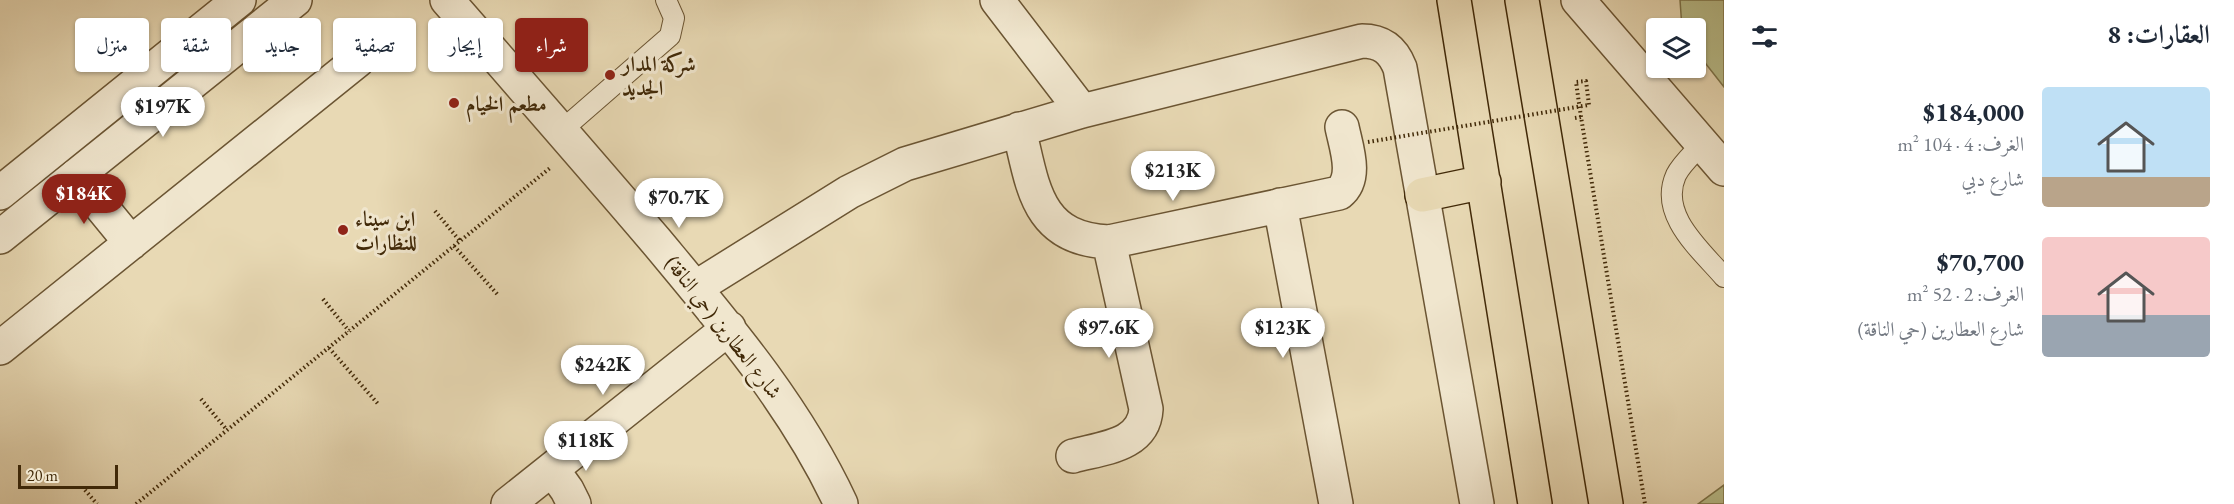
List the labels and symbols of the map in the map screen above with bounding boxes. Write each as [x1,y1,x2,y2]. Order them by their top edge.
place label: شركة المدار الجديد [620,50,696,101]
marker: شركة المدار الجديد [603,68,617,82]
pin: $197K [121,87,205,138]
place label: مطعم الخيام [466,90,547,123]
marker: مطعم الخيام [447,96,461,110]
pin: $213K [1131,151,1215,202]
pin: $184K [42,174,126,225]
pin: $70.7K [630,178,728,229]
place label: ابن سيناء للنظارات [355,205,417,256]
marker: ابن سيناء للنظارات [336,223,350,237]
street label: شارع العطارين (حي الناقة) [656,250,788,407]
pin: $97.6K [1060,308,1158,359]
pin: $123K [1241,308,1325,359]
pin: $242K [561,345,645,396]
pin: $118K [544,421,628,472]
scale bar [18,462,118,490]

